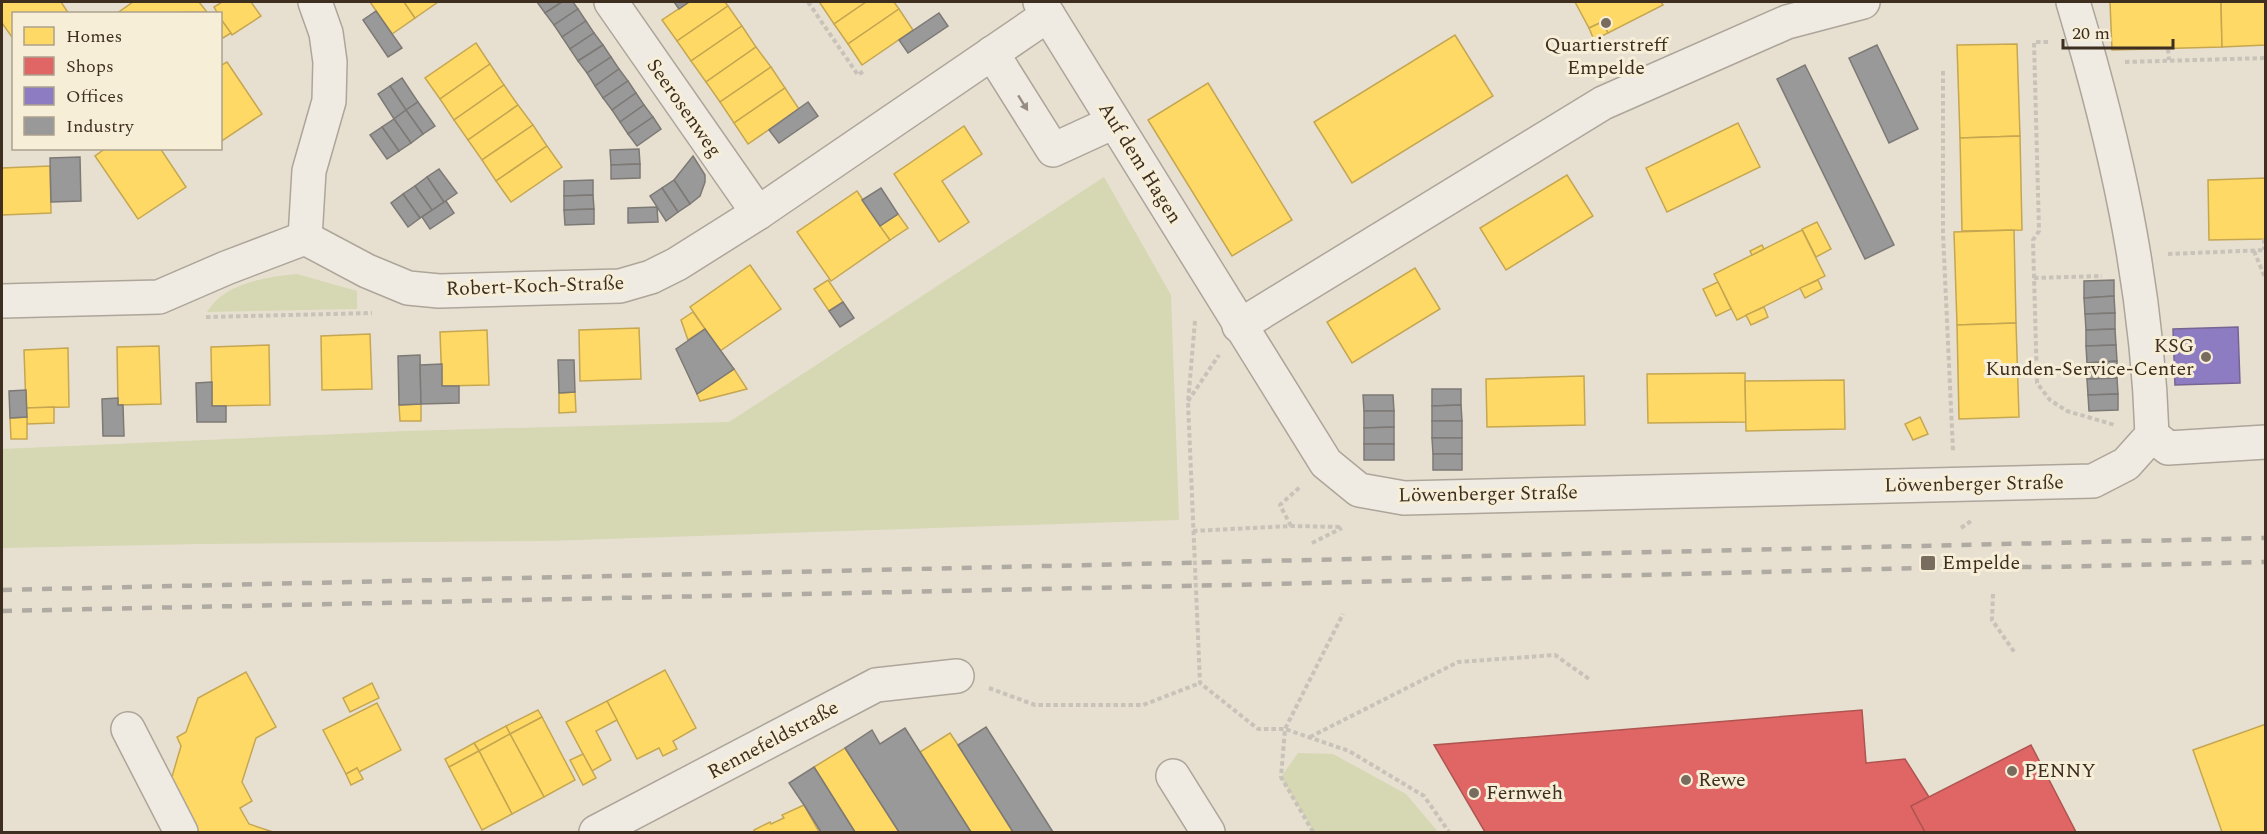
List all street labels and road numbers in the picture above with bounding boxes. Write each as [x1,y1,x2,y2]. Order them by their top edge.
street label: Seerosenweg [639,52,729,164]
street label: Auf dem Hagen [1091,96,1189,230]
street label: Robert-Koch-Straße [445,268,625,304]
street label: Löwenberger Straße [1884,467,2064,501]
street label: Löwenberger Straße [1398,477,1578,511]
street label: Rennefeldstraße [702,693,844,787]

